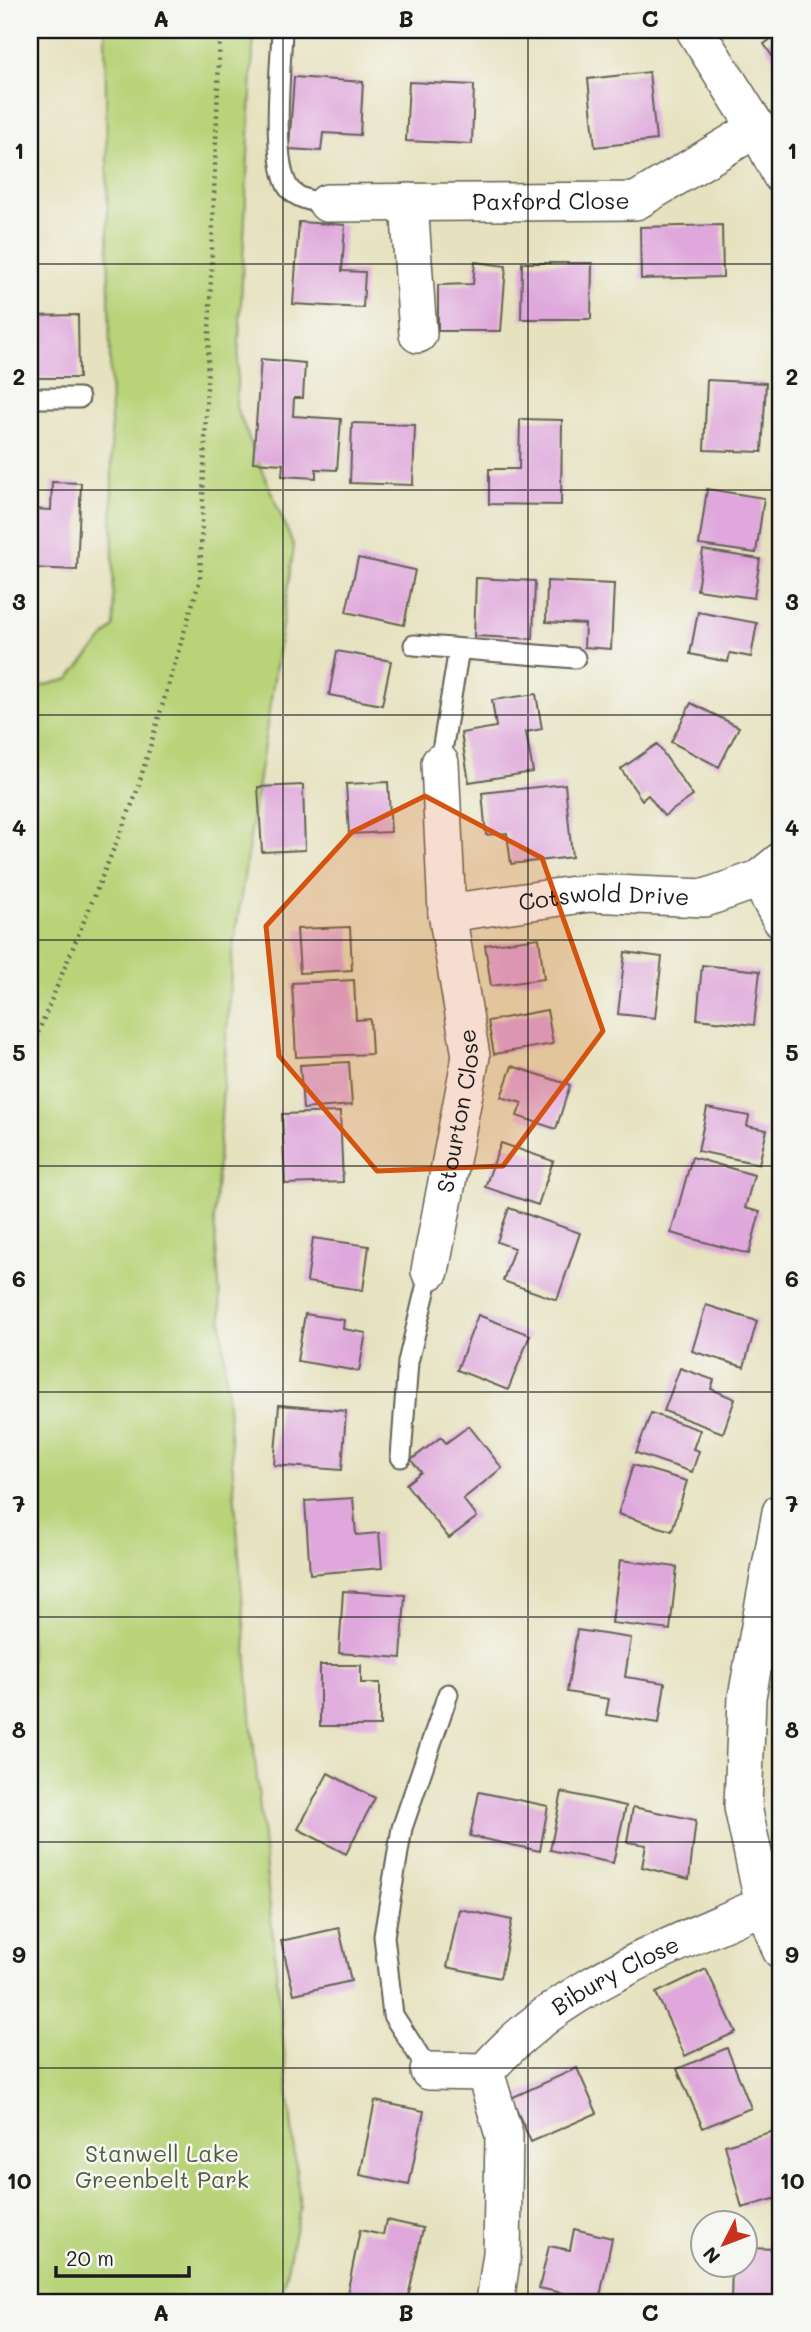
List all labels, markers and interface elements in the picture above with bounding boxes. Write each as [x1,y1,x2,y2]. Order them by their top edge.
text: A [153,3,169,33]
text: B [398,3,414,33]
text: C [641,3,659,33]
text: 1 [14,135,24,165]
text: 1 [787,135,797,165]
street label: Paxford Close [472,185,630,216]
text: 2 [13,361,25,391]
text: 2 [786,361,798,391]
text: 3 [12,586,26,616]
text: 3 [785,586,799,616]
text: 4 [12,812,26,842]
text: 4 [785,812,799,842]
street label: Cotswold Drive [516,877,690,917]
street label: Stourton Close [429,1027,485,1195]
text: 5 [12,1037,26,1067]
text: 5 [785,1037,799,1067]
text: 6 [12,1263,26,1293]
text: 6 [785,1263,799,1293]
text: 7 [13,1488,26,1518]
text: 7 [786,1488,799,1518]
text: 8 [12,1714,26,1744]
text: 8 [785,1714,799,1744]
street label: Bibury Close [545,1928,684,2021]
text: 9 [12,1939,26,1969]
text: 9 [785,1939,799,1969]
park label: Stanwell Lake Greenbelt Park [75,2138,249,2194]
text: 10 [7,2165,32,2195]
text: 10 [780,2165,805,2195]
north arrow [688,2210,758,2280]
scale bar [56,2234,189,2278]
text: N [697,2242,725,2269]
text: 20 m [66,2244,114,2271]
text: A [153,2297,169,2327]
text: B [398,2297,414,2327]
text: C [641,2297,659,2327]

